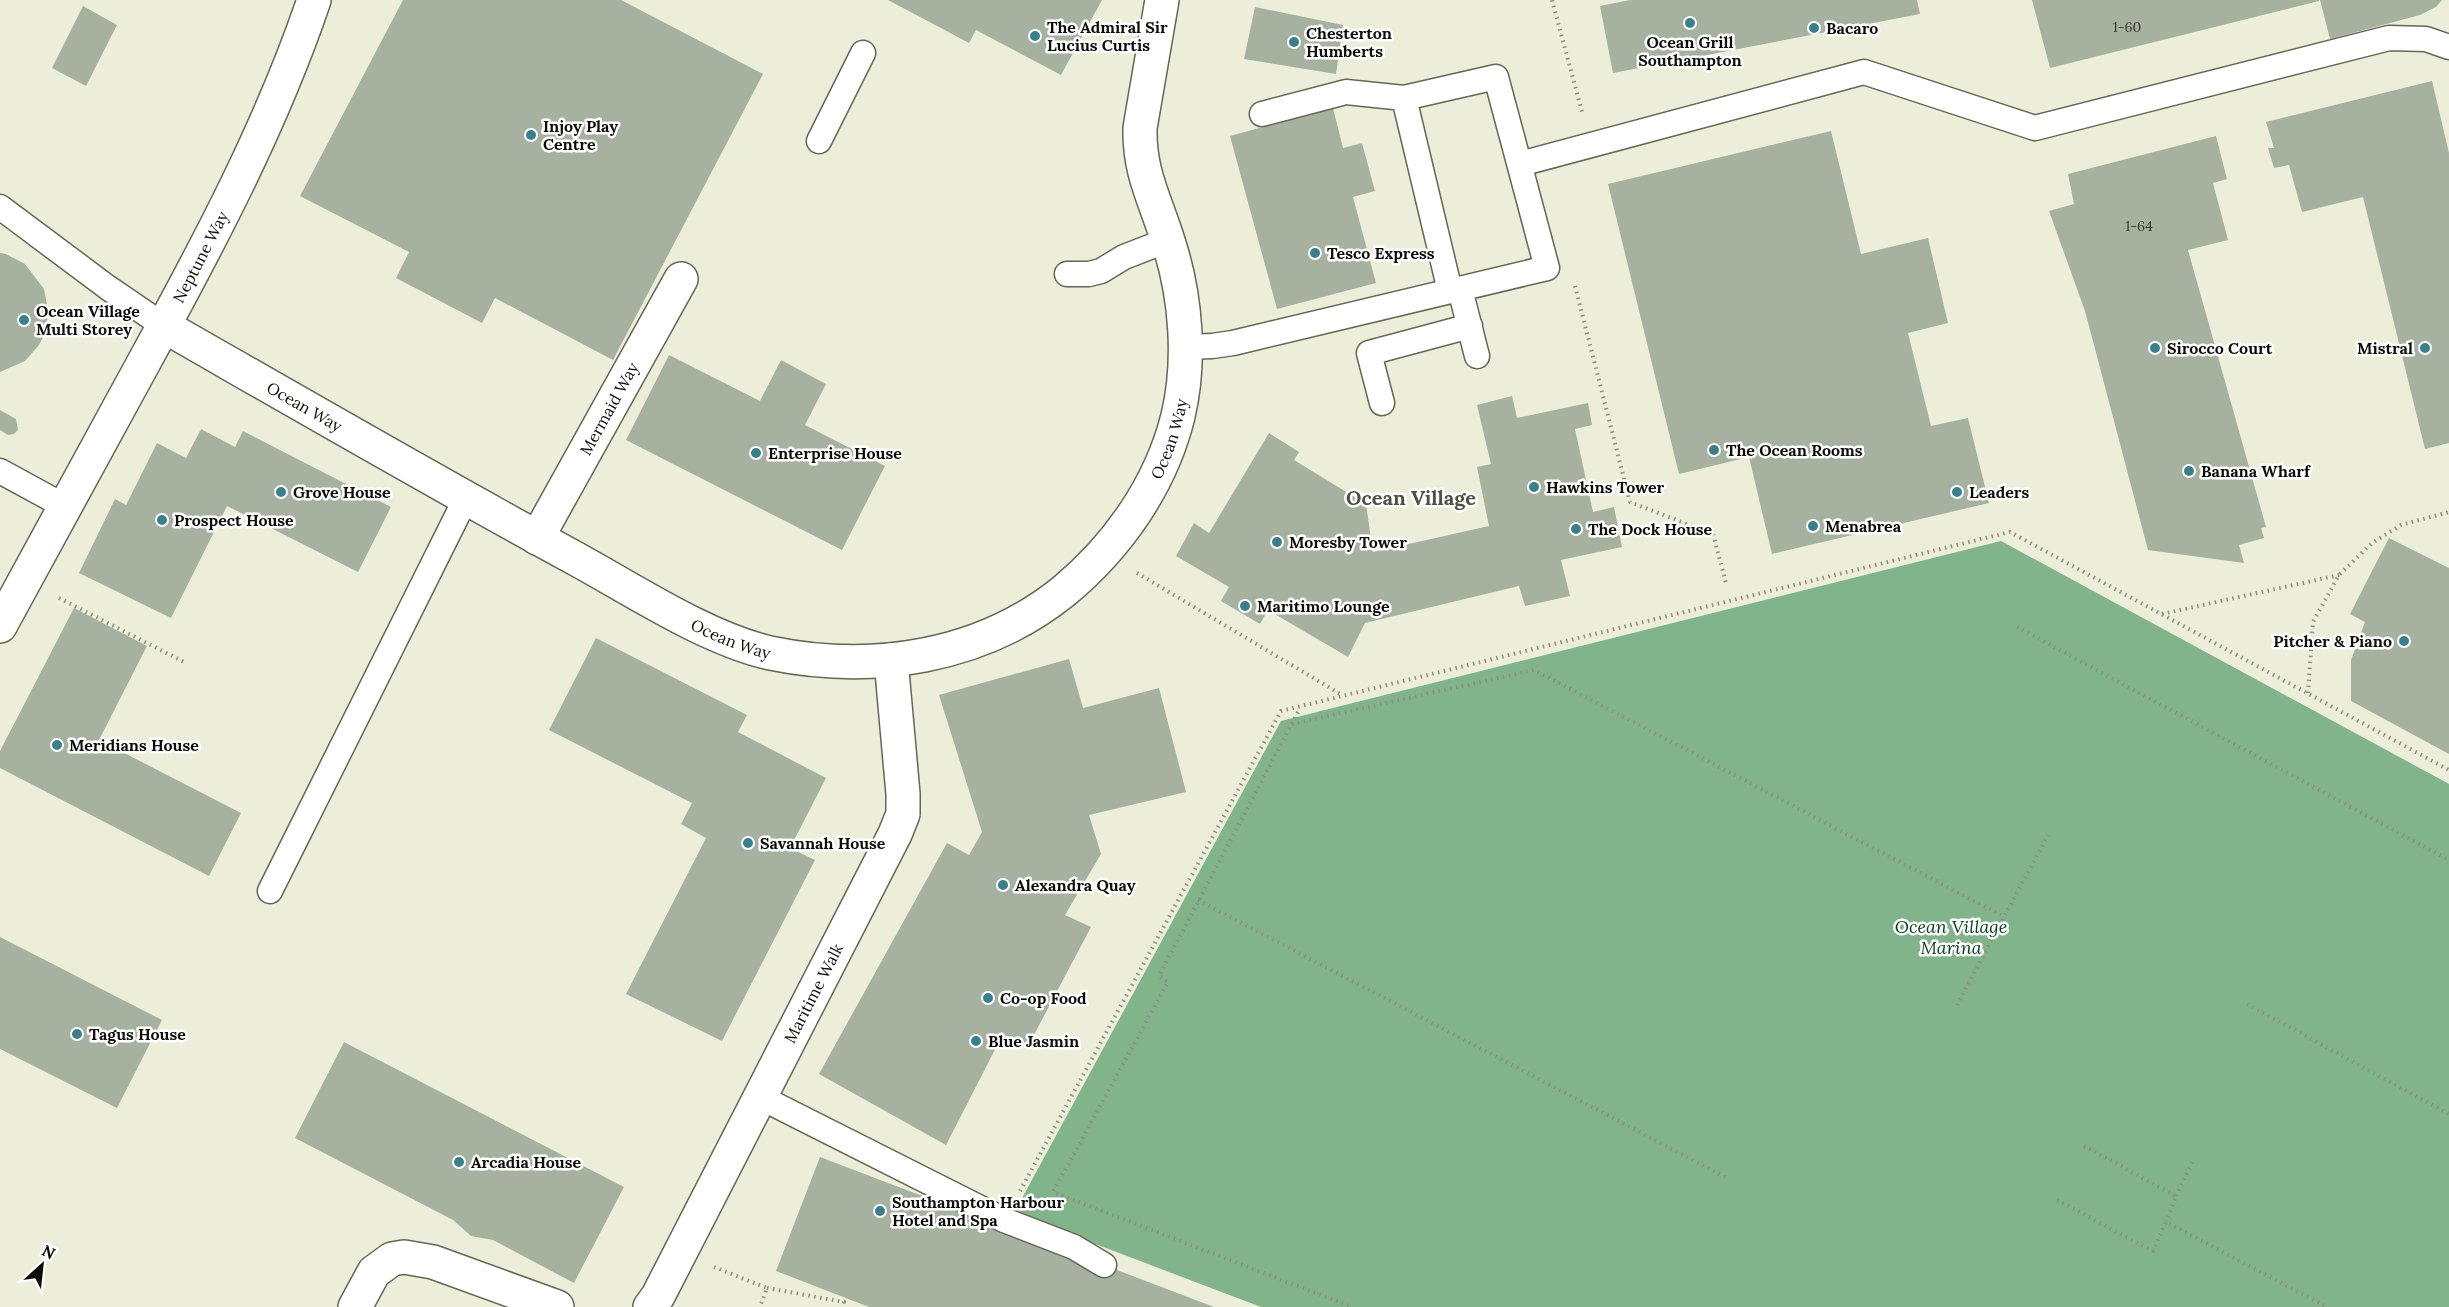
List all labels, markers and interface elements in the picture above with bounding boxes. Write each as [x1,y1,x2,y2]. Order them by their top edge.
marker: Ocean Grill Southampton [1683,16,1697,30]
place label: The Admiral Sir Lucius Curtis [1047,17,1168,55]
place label: Bacaro [1826,18,1878,38]
house number: 1-60 [2113,18,2141,36]
marker: Bacaro [1807,21,1821,35]
place label: Chesterton Humberts [1306,23,1392,61]
marker: The Admiral Sir Lucius Curtis [1028,29,1042,43]
place label: Ocean Grill Southampton [1638,32,1742,70]
marker: Chesterton Humberts [1287,35,1301,49]
place label: Injoy Play Centre [543,116,618,154]
marker: Injoy Play Centre [524,128,538,142]
street label: Neptune Way [168,207,233,306]
house number: 1-64 [2125,217,2153,235]
place label: Tesco Express [1327,243,1435,263]
marker: Tesco Express [1308,246,1322,260]
place label: Ocean Village Multi Storey [36,301,140,339]
marker: Ocean Village Multi Storey [17,313,31,327]
place label: Sirocco Court [2167,338,2273,358]
place label: Mistral [2357,338,2413,358]
marker: Sirocco Court [2148,341,2162,355]
marker: Mistral [2418,341,2432,355]
street label: Mermaid Way [575,358,643,458]
street label: Ocean Way [263,377,346,436]
street label: Ocean Way [1146,397,1191,482]
place label: The Ocean Rooms [1726,440,1863,460]
place label: Enterprise House [768,443,902,463]
marker: The Ocean Rooms [1707,443,1721,457]
marker: Enterprise House [749,446,763,460]
place label: Banana Wharf [2201,461,2311,481]
marker: Banana Wharf [2182,464,2196,478]
place label: Hawkins Tower [1546,477,1665,497]
marker: Hawkins Tower [1527,480,1541,494]
place label: Grove House [293,482,391,502]
place label: Leaders [1969,482,2029,502]
marker: Grove House [274,485,288,499]
district label: Ocean Village [1346,485,1476,510]
marker: Leaders [1950,485,1964,499]
place label: Prospect House [174,510,294,530]
marker: Prospect House [155,513,169,527]
place label: Menabrea [1825,516,1902,536]
place label: The Dock House [1588,519,1713,539]
marker: Menabrea [1806,519,1820,533]
marker: The Dock House [1569,522,1583,536]
place label: Moresby Tower [1289,532,1407,552]
marker: Moresby Tower [1270,535,1284,549]
place label: Maritimo Lounge [1257,596,1390,616]
marker: Maritimo Lounge [1238,599,1252,613]
street label: Ocean Way [688,614,773,663]
place label: Pitcher & Piano [2273,631,2392,651]
marker: Pitcher & Piano [2397,634,2411,648]
place label: Meridians House [69,735,199,755]
marker: Meridians House [50,738,64,752]
place label: Savannah House [760,833,886,853]
marker: Savannah House [741,836,755,850]
place label: Alexandra Quay [1015,875,1136,895]
marker: Alexandra Quay [996,878,1010,892]
water label: Ocean Village Marina [1895,915,2007,959]
street label: Maritime Walk [780,940,847,1046]
place label: Co-op Food [1000,988,1087,1008]
marker: Co-op Food [981,991,995,1005]
place label: Tagus House [89,1024,186,1044]
marker: Tagus House [70,1027,84,1041]
place label: Blue Jasmin [988,1031,1079,1051]
marker: Blue Jasmin [969,1034,983,1048]
place label: Arcadia House [471,1152,581,1172]
marker: Arcadia House [452,1155,466,1169]
place label: Southampton Harbour Hotel and Spa [892,1192,1064,1230]
marker: Southampton Harbour Hotel and Spa [873,1204,887,1218]
north arrow [12,1235,72,1295]
text: N [39,1240,59,1263]

